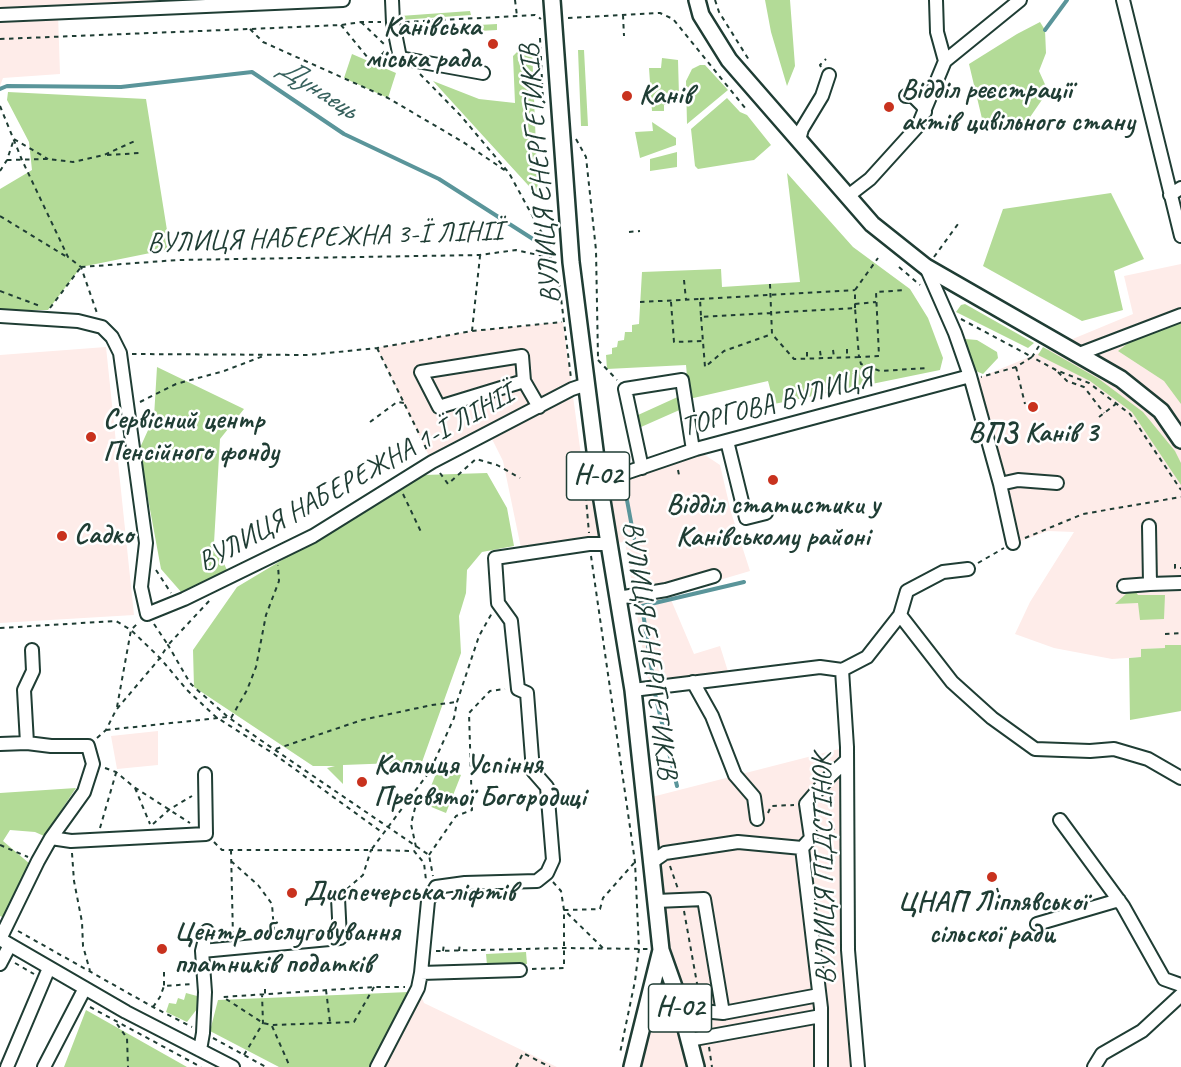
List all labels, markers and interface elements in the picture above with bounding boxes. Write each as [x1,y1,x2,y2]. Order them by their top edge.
place label: Канівська міська рада [365,11,481,77]
marker: Канівська міська рада [486,37,500,51]
street label: ВУЛИЦЯ ЕНЕРГЕТИКІВ [513,43,569,305]
water label: Дунаець [271,50,363,128]
place label: Відділ реєстрації актів цивільного стану [901,74,1135,140]
place label: Канів [639,79,693,113]
marker: Канів [620,89,634,103]
marker: Відділ реєстрації актів цивільного стану [882,100,896,114]
street label: ВУЛИЦЯ НАБЕРЕЖНА 3-Ї ЛІНІЇ [147,215,503,261]
street label: ТОРГОВА ВУЛИЦЯ [678,361,876,445]
street label: ВУЛИЦЯ НАБЕРЕЖНА 1-Ї ЛІНІЇ [192,378,520,580]
marker: ВПЗ Канів 3 [1026,400,1040,414]
place label: Сервісний центр Пенсійного фонду [103,404,279,470]
place label: ВПЗ Канів 3 [968,417,1098,451]
marker: Сервісний центр Пенсійного фонду [84,430,98,444]
road number: Н-02 [566,452,630,500]
marker: Відділ статистики у Канівському районі [766,473,780,487]
place label: Відділ статистики у Канівському районі [666,489,880,555]
place label: Садко [74,519,133,553]
street label: ВУЛИЦЯ ЕНЕРГЕТИКІВ [614,519,684,781]
marker: Садко [55,529,69,543]
place label: Каплиця Успіння Пресвятої Богородиці [374,749,586,815]
street label: ВУЛИЦЯ ПІДСТІНОК [806,753,844,985]
marker: Каплиця Успіння Пресвятої Богородиці [355,775,369,789]
marker: ЦНАП Ліплявської сільскої ради [985,870,999,884]
place label: Диспечерська ліфтів [304,876,516,910]
marker: Диспечерська ліфтів [285,886,299,900]
place label: ЦНАП Ліплявської сільскої ради [897,886,1087,952]
place label: Центр обслуговування платників податків [174,916,400,982]
marker: Центр обслуговування платників податків [155,942,169,956]
road number: Н-02 [648,984,712,1032]

